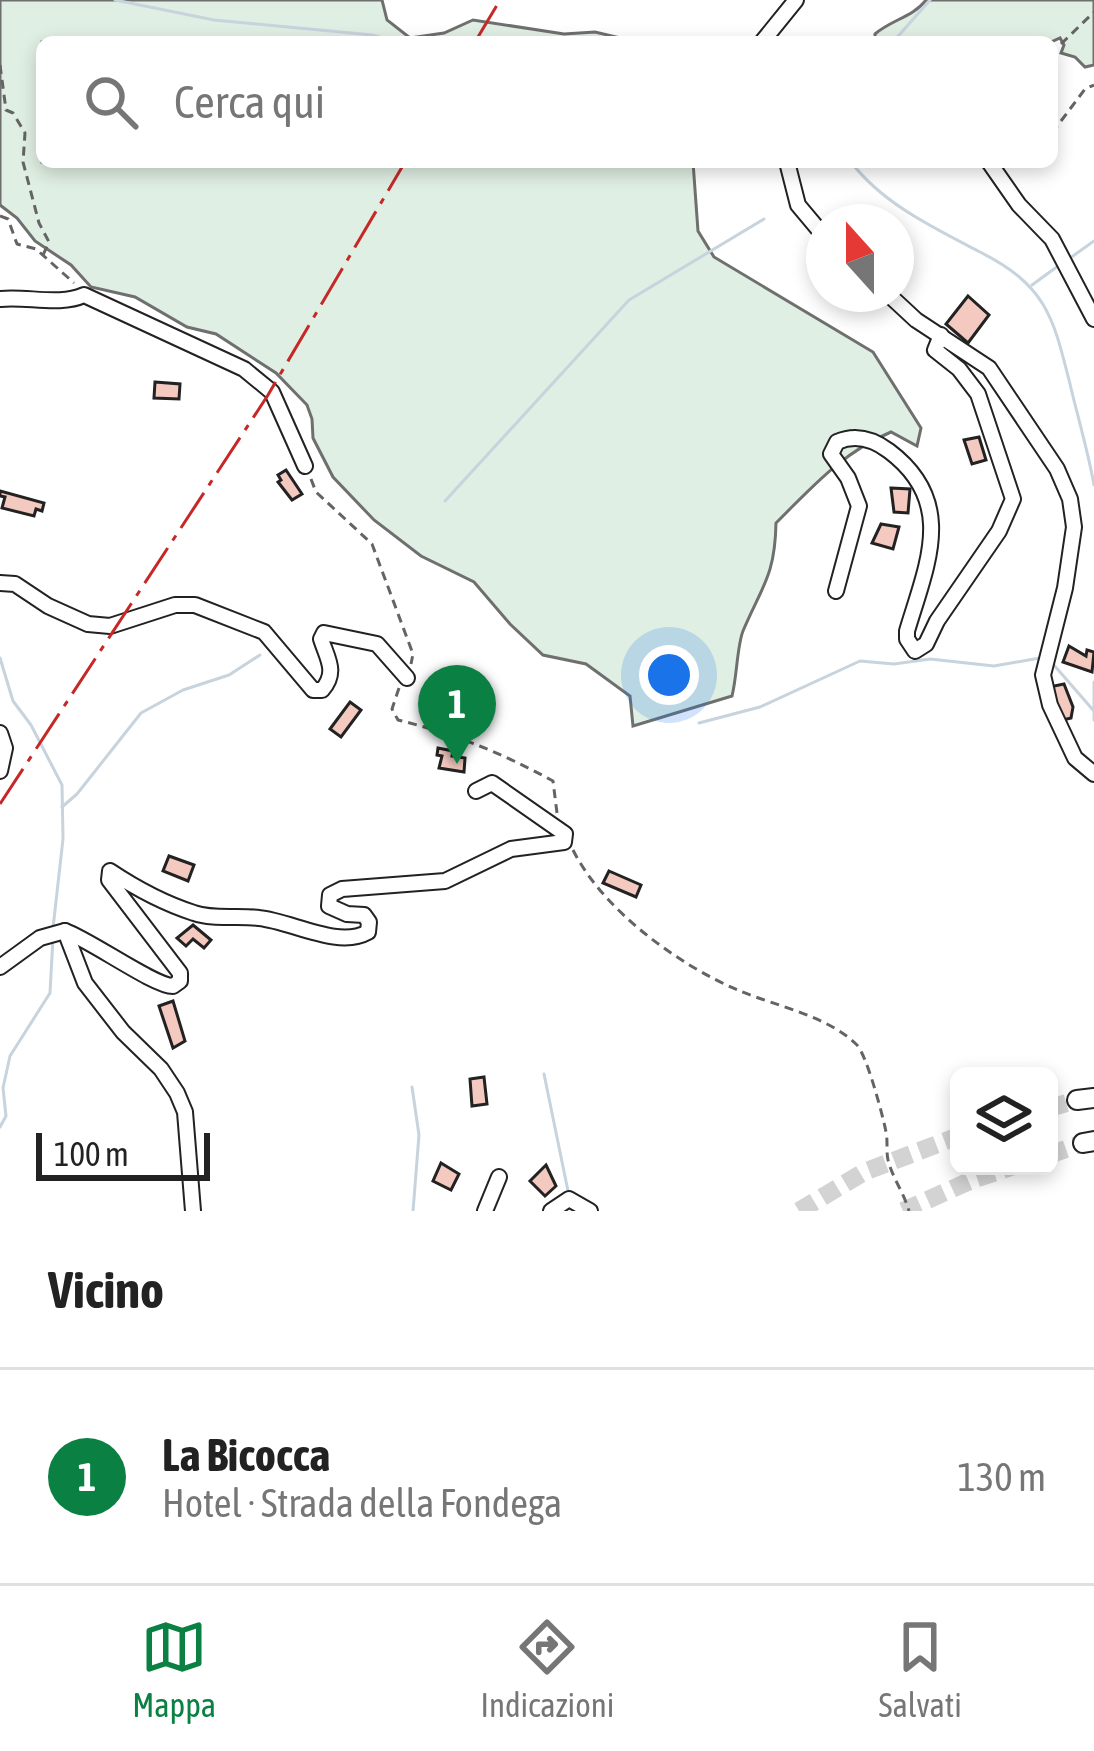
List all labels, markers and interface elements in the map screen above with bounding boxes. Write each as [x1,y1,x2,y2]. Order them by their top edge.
search box [36,36,1058,168]
icon: search [78,69,144,135]
text: Cerca qui [174,76,325,128]
north arrow [806,204,914,312]
your location [639,645,699,705]
pin: 1 [418,665,496,764]
map controls [950,1067,1058,1175]
button: layers [950,1067,1058,1175]
scale bar [36,1127,210,1180]
text: 100 m [54,1135,129,1173]
text: Vicino [48,1260,164,1319]
text: La Bicocca [162,1429,330,1481]
text: 1 [78,1455,96,1499]
text: 130 m [958,1455,1046,1499]
text: Hotel · Strada della Fondega [162,1481,562,1525]
tab: Mappa [132,1614,216,1724]
tab: Indicazioni [480,1614,614,1724]
tab: Salvati [879,1614,962,1724]

